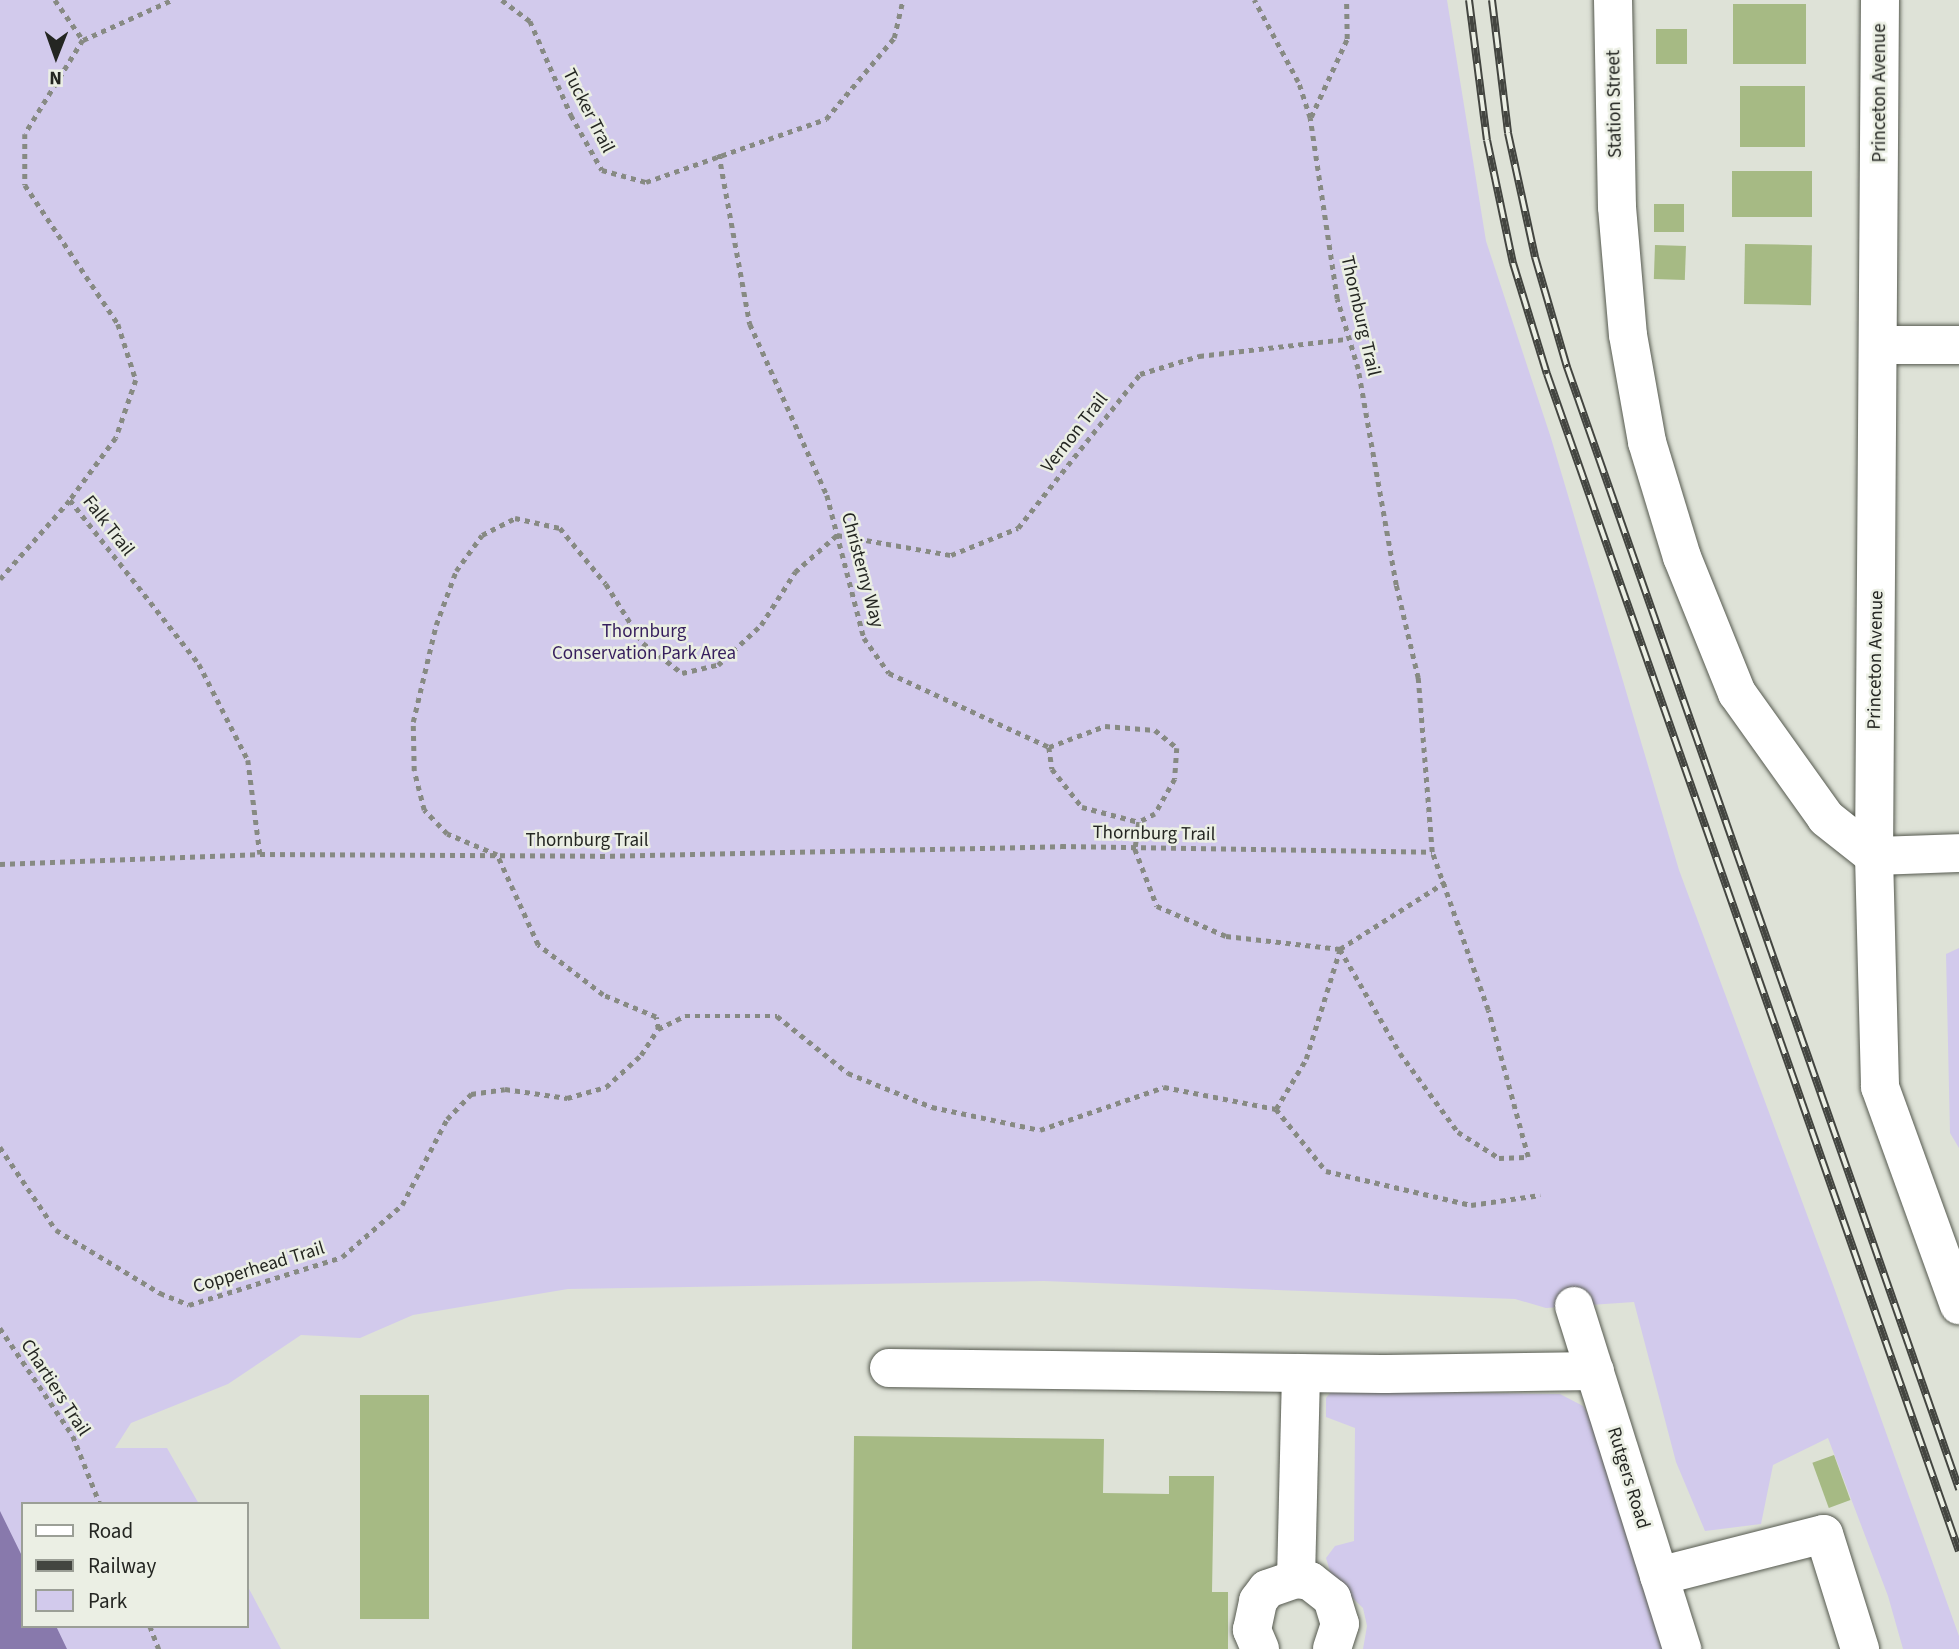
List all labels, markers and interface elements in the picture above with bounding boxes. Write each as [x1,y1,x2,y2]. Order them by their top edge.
north arrow [21,21,91,91]
street label: Princeton Avenue [1869,23,1891,163]
street label: Station Street [1603,50,1627,158]
text: N [49,64,62,91]
street label: Tucker Trail [557,65,619,157]
street label: Thornburg Trail [1335,254,1385,378]
street label: Vernon Trail [1037,389,1113,477]
street label: Falk Trail [77,491,139,561]
street label: Christerny Way [836,510,888,630]
street label: Princeton Avenue [1863,590,1889,730]
park label: Thornburg Conservation Park Area [552,621,736,665]
street label: Thornburg Trail [1092,822,1216,846]
street label: Thornburg Trail [526,830,648,852]
street label: Copperhead Trail [191,1237,327,1299]
street label: Chartiers Trail [15,1335,95,1441]
street label: Rutgers Road [1602,1424,1654,1532]
legend [21,1502,248,1628]
text: Road [88,1516,133,1546]
text: Railway [88,1551,156,1581]
text: Park [88,1586,127,1616]

